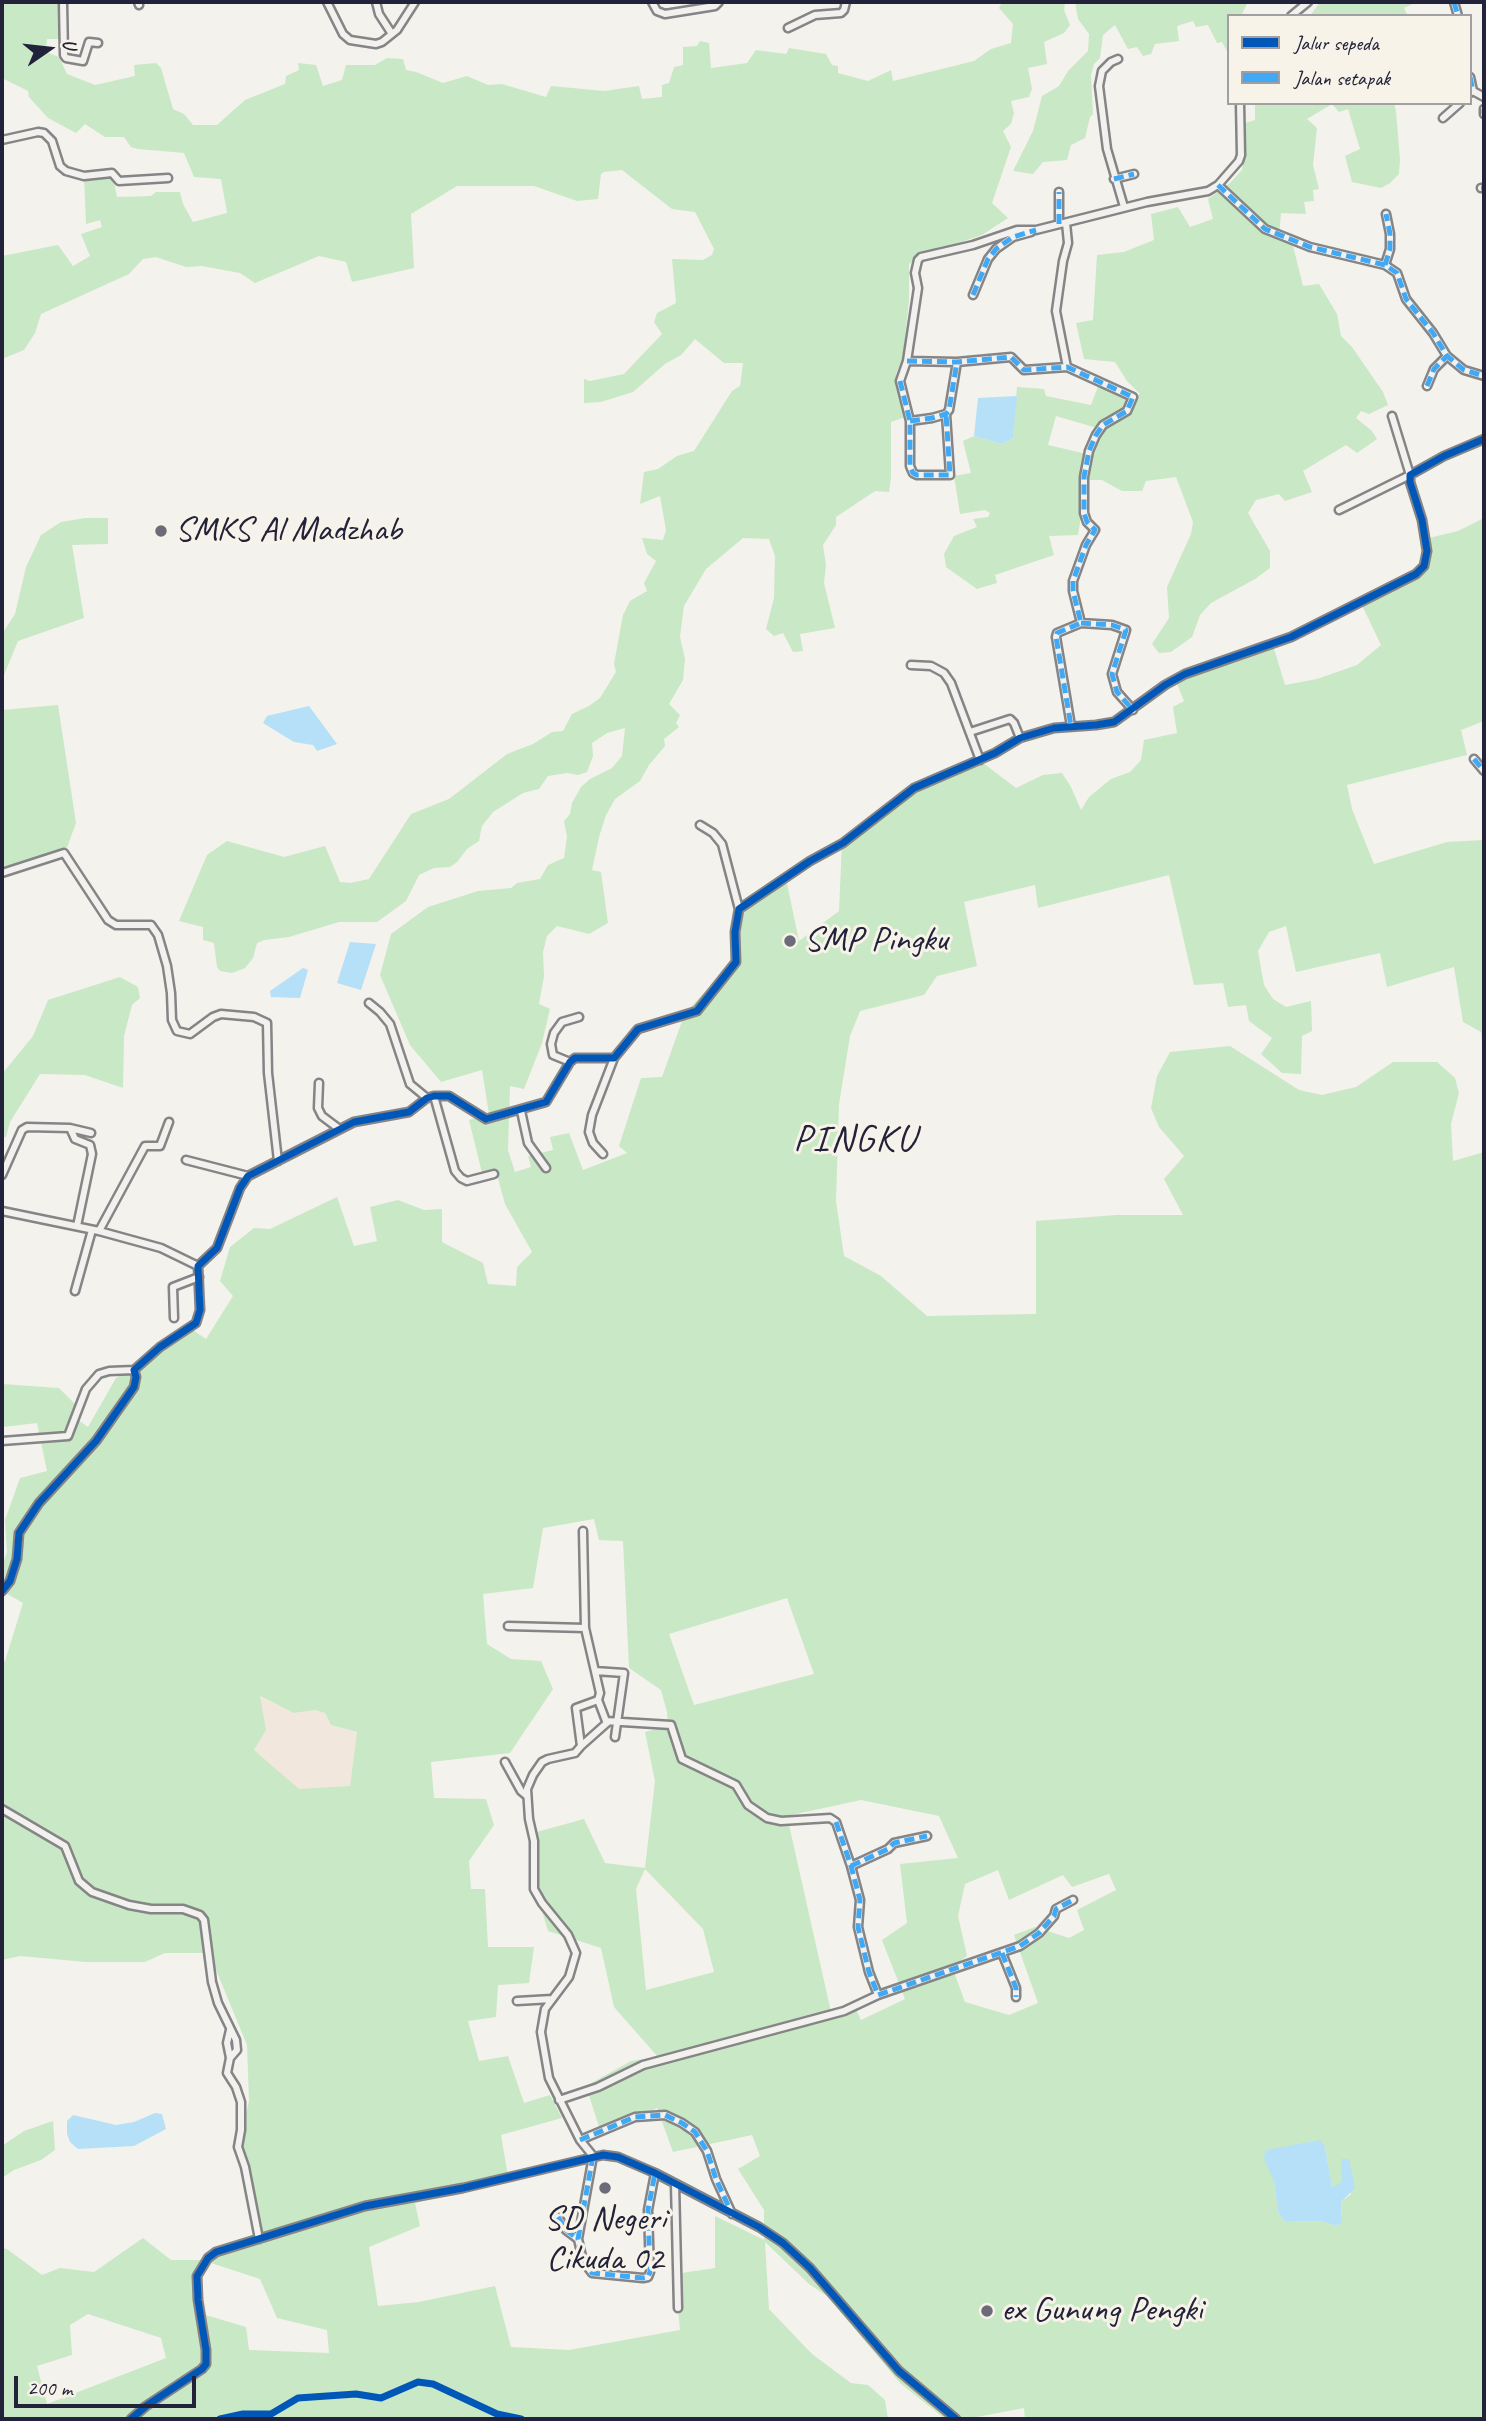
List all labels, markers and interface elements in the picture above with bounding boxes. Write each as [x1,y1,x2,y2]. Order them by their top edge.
north arrow [14,14,84,84]
legend [1227,14,1472,105]
text: Jalur sepeda [1294,30,1379,56]
text: U [57,37,82,51]
text: Jalan setapak [1294,65,1390,91]
place label: SMKS Al Madzhab [175,510,402,552]
marker: SMKS Al Madzhab [153,523,169,539]
place label: SMP Pingku [804,920,948,962]
marker: SMP Pingku [782,933,798,949]
district label: PINGKU [795,1117,915,1163]
marker: SD Negeri Cikuda 02 [597,2180,613,2196]
place label: SD Negeri Cikuda 02 [544,2199,666,2281]
place label: ex Gunung Pengki [1001,2290,1203,2332]
marker: ex Gunung Pengki [979,2303,995,2319]
scale bar [18,2362,200,2406]
text: 200 m [27,2375,72,2401]

